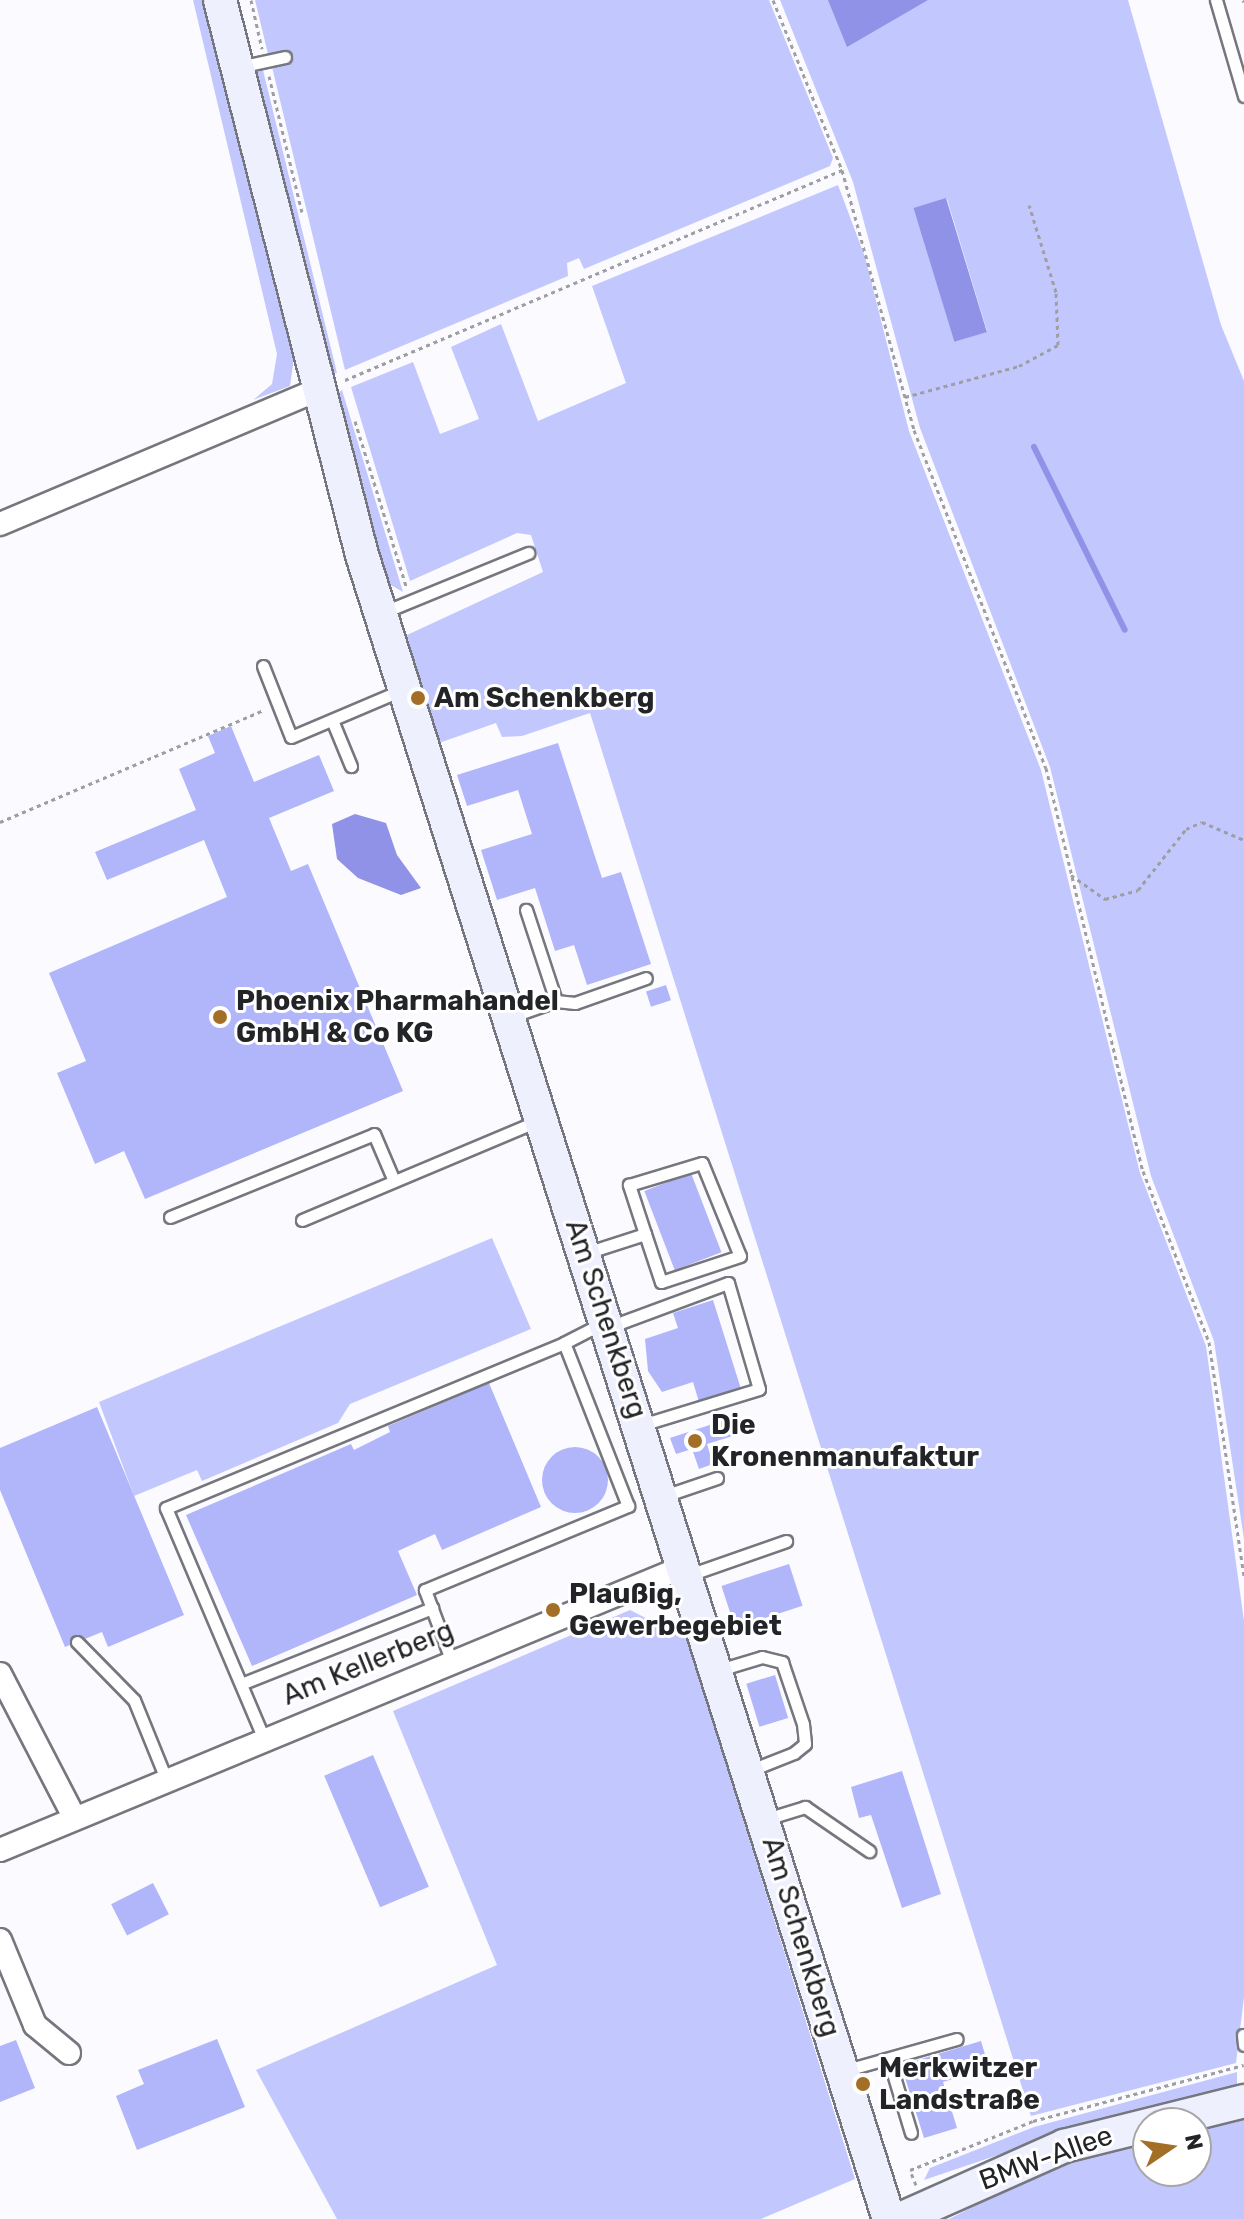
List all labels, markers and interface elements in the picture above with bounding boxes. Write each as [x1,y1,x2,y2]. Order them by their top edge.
place label: Am Schenkberg [434,681,655,715]
marker: Am Schenkberg [409,689,427,707]
place label: Phoenix Pharmahandel GmbH & Co KG [236,984,559,1050]
marker: Phoenix Pharmahandel GmbH & Co KG [211,1008,229,1026]
street label: Am Schenkberg [558,1215,654,1423]
place label: Die Kronenmanufaktur [711,1408,979,1474]
marker: Die Kronenmanufaktur [686,1432,704,1450]
place label: Plaußig, Gewerbegebiet [569,1577,782,1643]
marker: Plaußig, Gewerbegebiet [544,1601,562,1619]
street label: Am Kellerberg [278,1613,458,1713]
street label: Am Schenkberg [755,1833,847,2041]
place label: Merkwitzer Landstraße [879,2051,1040,2117]
marker: Merkwitzer Landstraße [854,2075,872,2093]
north arrow [1132,2107,1212,2187]
street label: BMW-Allee [975,2118,1117,2198]
text: N [1179,2131,1209,2153]

